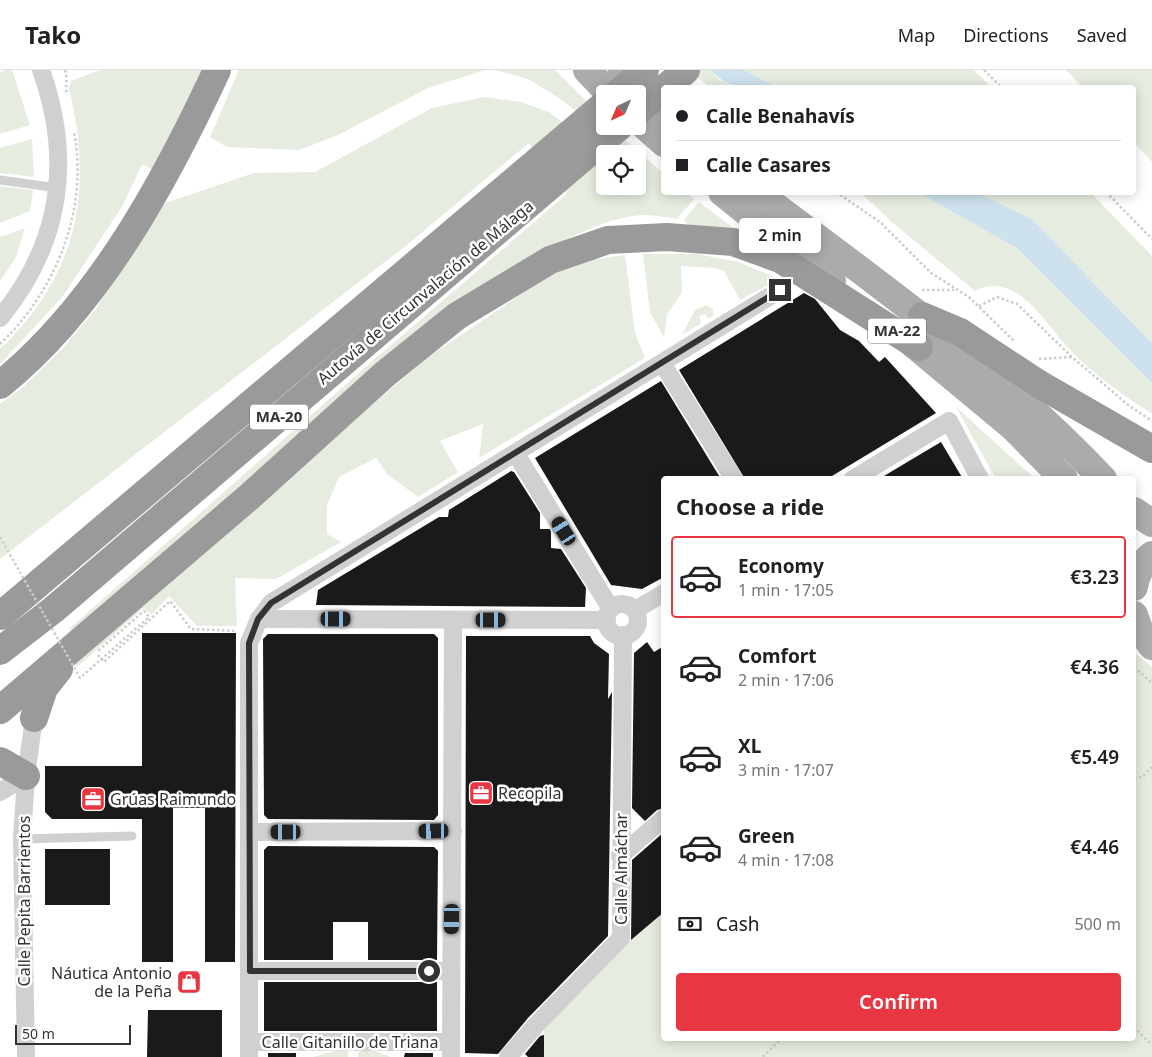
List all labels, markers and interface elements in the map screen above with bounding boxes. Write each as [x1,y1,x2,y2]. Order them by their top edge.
text: Tako [25,18,81,51]
text: Map [898,23,935,47]
text: Directions [963,23,1049,47]
text: Saved [1077,23,1127,47]
north arrow [596,85,646,135]
map controls [596,85,646,195]
text: Calle Benahavís [706,103,855,129]
button: locate [596,145,646,195]
text: Calle Casares [706,152,831,178]
street label: Autovía de Circunvalación de Málaga [312,195,538,389]
callout: 2 min [739,218,821,252]
text: 2 min [758,224,802,246]
route end [769,279,791,301]
road number: MA-22 [868,318,926,344]
road number: MA-20 [250,404,308,430]
text: Choose a ride [676,491,824,521]
car [549,514,578,548]
text: Economy [738,553,824,579]
icon: car [678,555,723,600]
text: €3.23 [1070,564,1119,590]
text: 1 min · 17:05 [738,579,834,601]
car [321,612,351,627]
car [476,613,506,628]
text: Comfort [738,643,817,669]
icon: car [678,645,723,690]
text: €4.36 [1070,654,1119,680]
text: 2 min · 17:06 [738,669,834,691]
text: XL [738,733,761,759]
icon: car [678,735,723,780]
text: €5.49 [1070,744,1119,770]
text: 3 min · 17:07 [738,759,834,781]
office icon: Recopila [468,780,494,806]
place label: Recopila [498,782,561,804]
office icon: Grúas Raimundo [80,786,106,812]
place label: Grúas Raimundo [110,788,236,810]
street label: Calle Almáchar [610,813,632,925]
street label: Calle Pepita Barrientos [13,816,35,986]
car [418,823,449,839]
text: Green [738,823,795,849]
car [271,825,301,840]
icon: car [678,825,723,870]
text: €4.46 [1070,834,1119,860]
text: 4 min · 17:08 [738,849,834,871]
car [444,904,459,934]
icon: cash [676,910,704,938]
text: Cash [716,911,760,937]
text: 500 m [1074,913,1121,935]
route start [418,960,440,982]
place label: Náutica Antonio de la Peña [51,962,172,1002]
shop icon: Náutica Antonio de la Peña [176,969,202,995]
button: Confirm [676,973,1121,1031]
scale bar [15,1022,131,1045]
text: 50 m [22,1024,55,1043]
street label: Calle Gitanillo de Triana [262,1031,438,1053]

